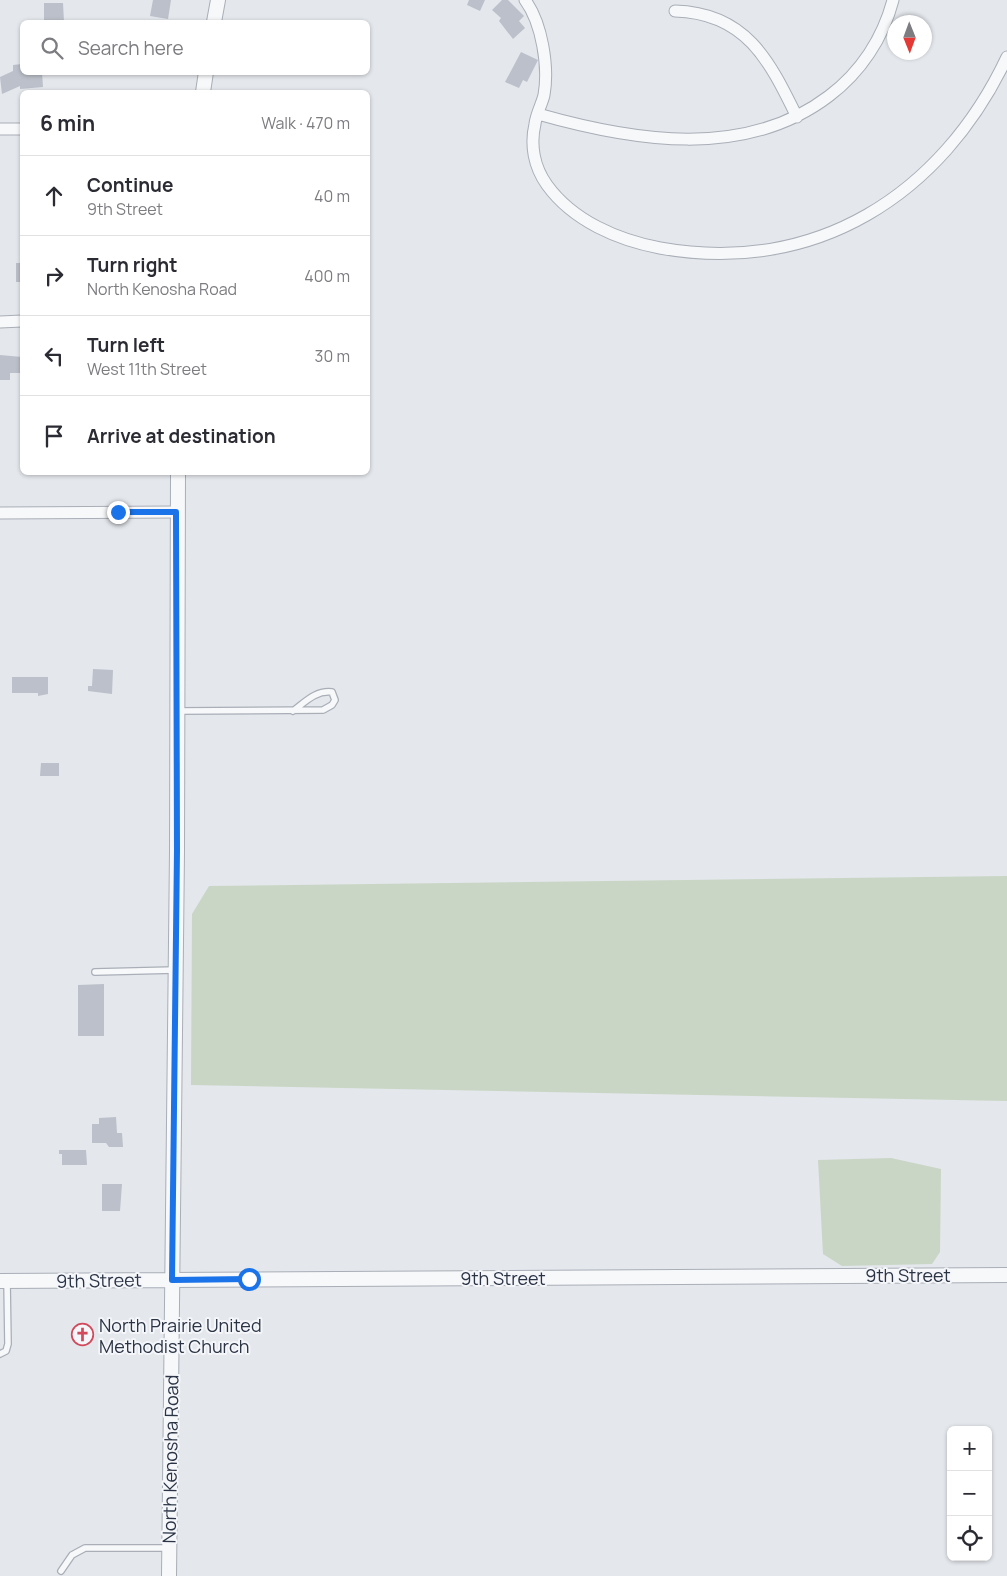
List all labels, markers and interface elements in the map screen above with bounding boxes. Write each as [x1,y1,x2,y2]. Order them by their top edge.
north arrow [887,15,932,60]
search box [20,20,370,75]
icon: search [38,34,66,62]
text: Search here [78,35,184,61]
text: 6 min [40,109,95,137]
text: Walk · 470 m [261,112,350,134]
text: Continue [87,172,173,198]
icon: ahead [40,182,68,210]
text: 40 m [314,185,350,207]
text: 9th Street [87,198,163,220]
text: Turn right [87,252,177,278]
icon: right [40,262,68,290]
text: 400 m [304,265,350,287]
text: North Kenosha Road [87,278,237,300]
text: Turn left [87,332,165,358]
icon: left [40,342,68,370]
text: 30 m [315,345,350,367]
text: West 11th Street [87,358,207,380]
icon: arrive [40,422,68,450]
text: Arrive at destination [87,423,276,449]
route end [107,501,130,524]
street label: 9th Street [865,1263,951,1287]
street label: 9th Street [460,1266,546,1290]
street label: 9th Street [56,1267,142,1293]
route start [238,1268,261,1291]
place label: North Prairie United Methodist Church [99,1313,262,1358]
church icon: North Prairie United Methodist Church [71,1323,95,1347]
street label: North Kenosha Road [157,1374,183,1544]
map controls [947,1426,992,1561]
button: + [947,1426,992,1471]
button: − [947,1471,992,1516]
button: locate [947,1516,992,1561]

